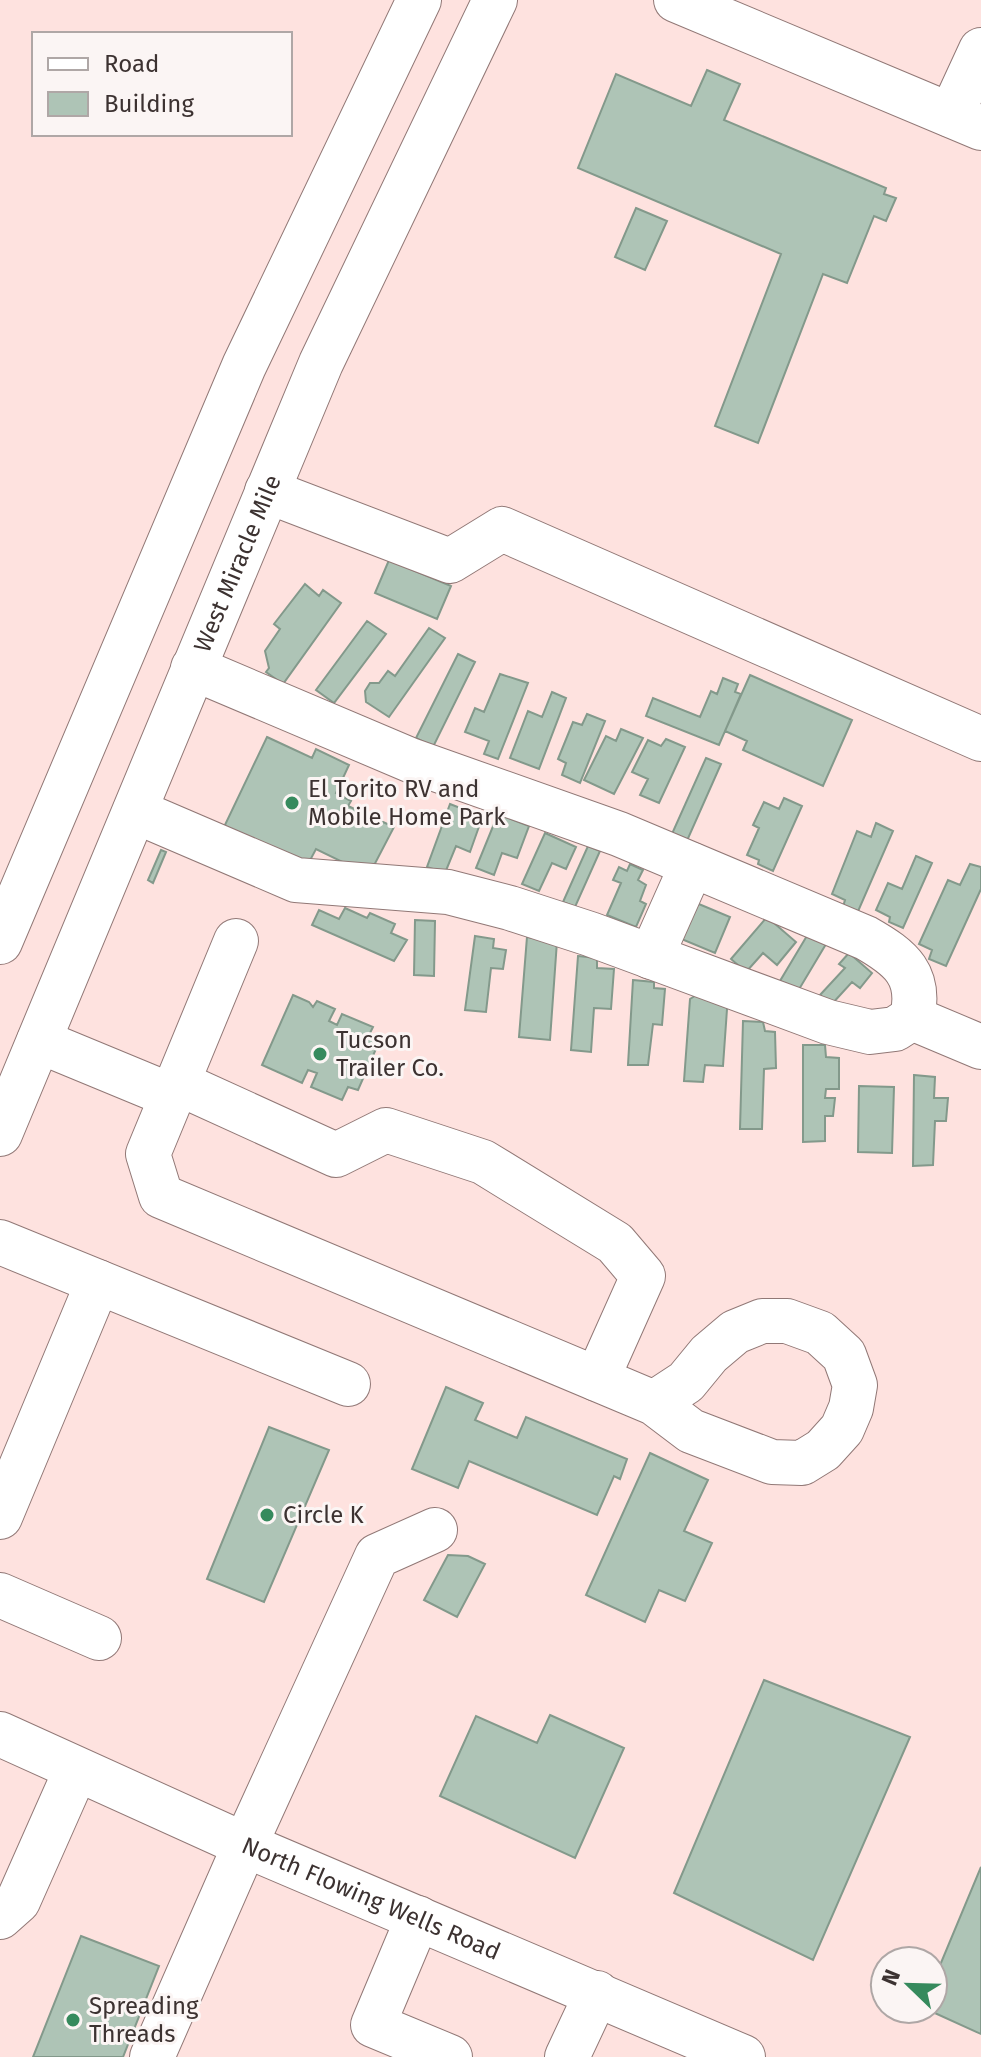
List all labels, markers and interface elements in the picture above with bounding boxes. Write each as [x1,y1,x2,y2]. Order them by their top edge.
legend [32,32,292,136]
text: Road [104,50,159,78]
text: Building [104,90,194,118]
street label: West Miracle Mile [188,471,287,656]
place label: El Torito RV and Mobile Home Park [308,775,506,831]
marker: El Torito RV and Mobile Home Park [283,794,301,812]
place label: Tucson Trailer Co. [336,1026,444,1082]
marker: Tucson Trailer Co. [311,1045,329,1063]
place label: Circle K [283,1501,365,1529]
marker: Circle K [258,1506,276,1524]
street label: North Flowing Wells Road [238,1831,504,1966]
north arrow [869,1945,949,2025]
text: N [876,1965,906,1989]
place label: Spreading Threads [89,1992,199,2048]
marker: Spreading Threads [64,2011,82,2029]

